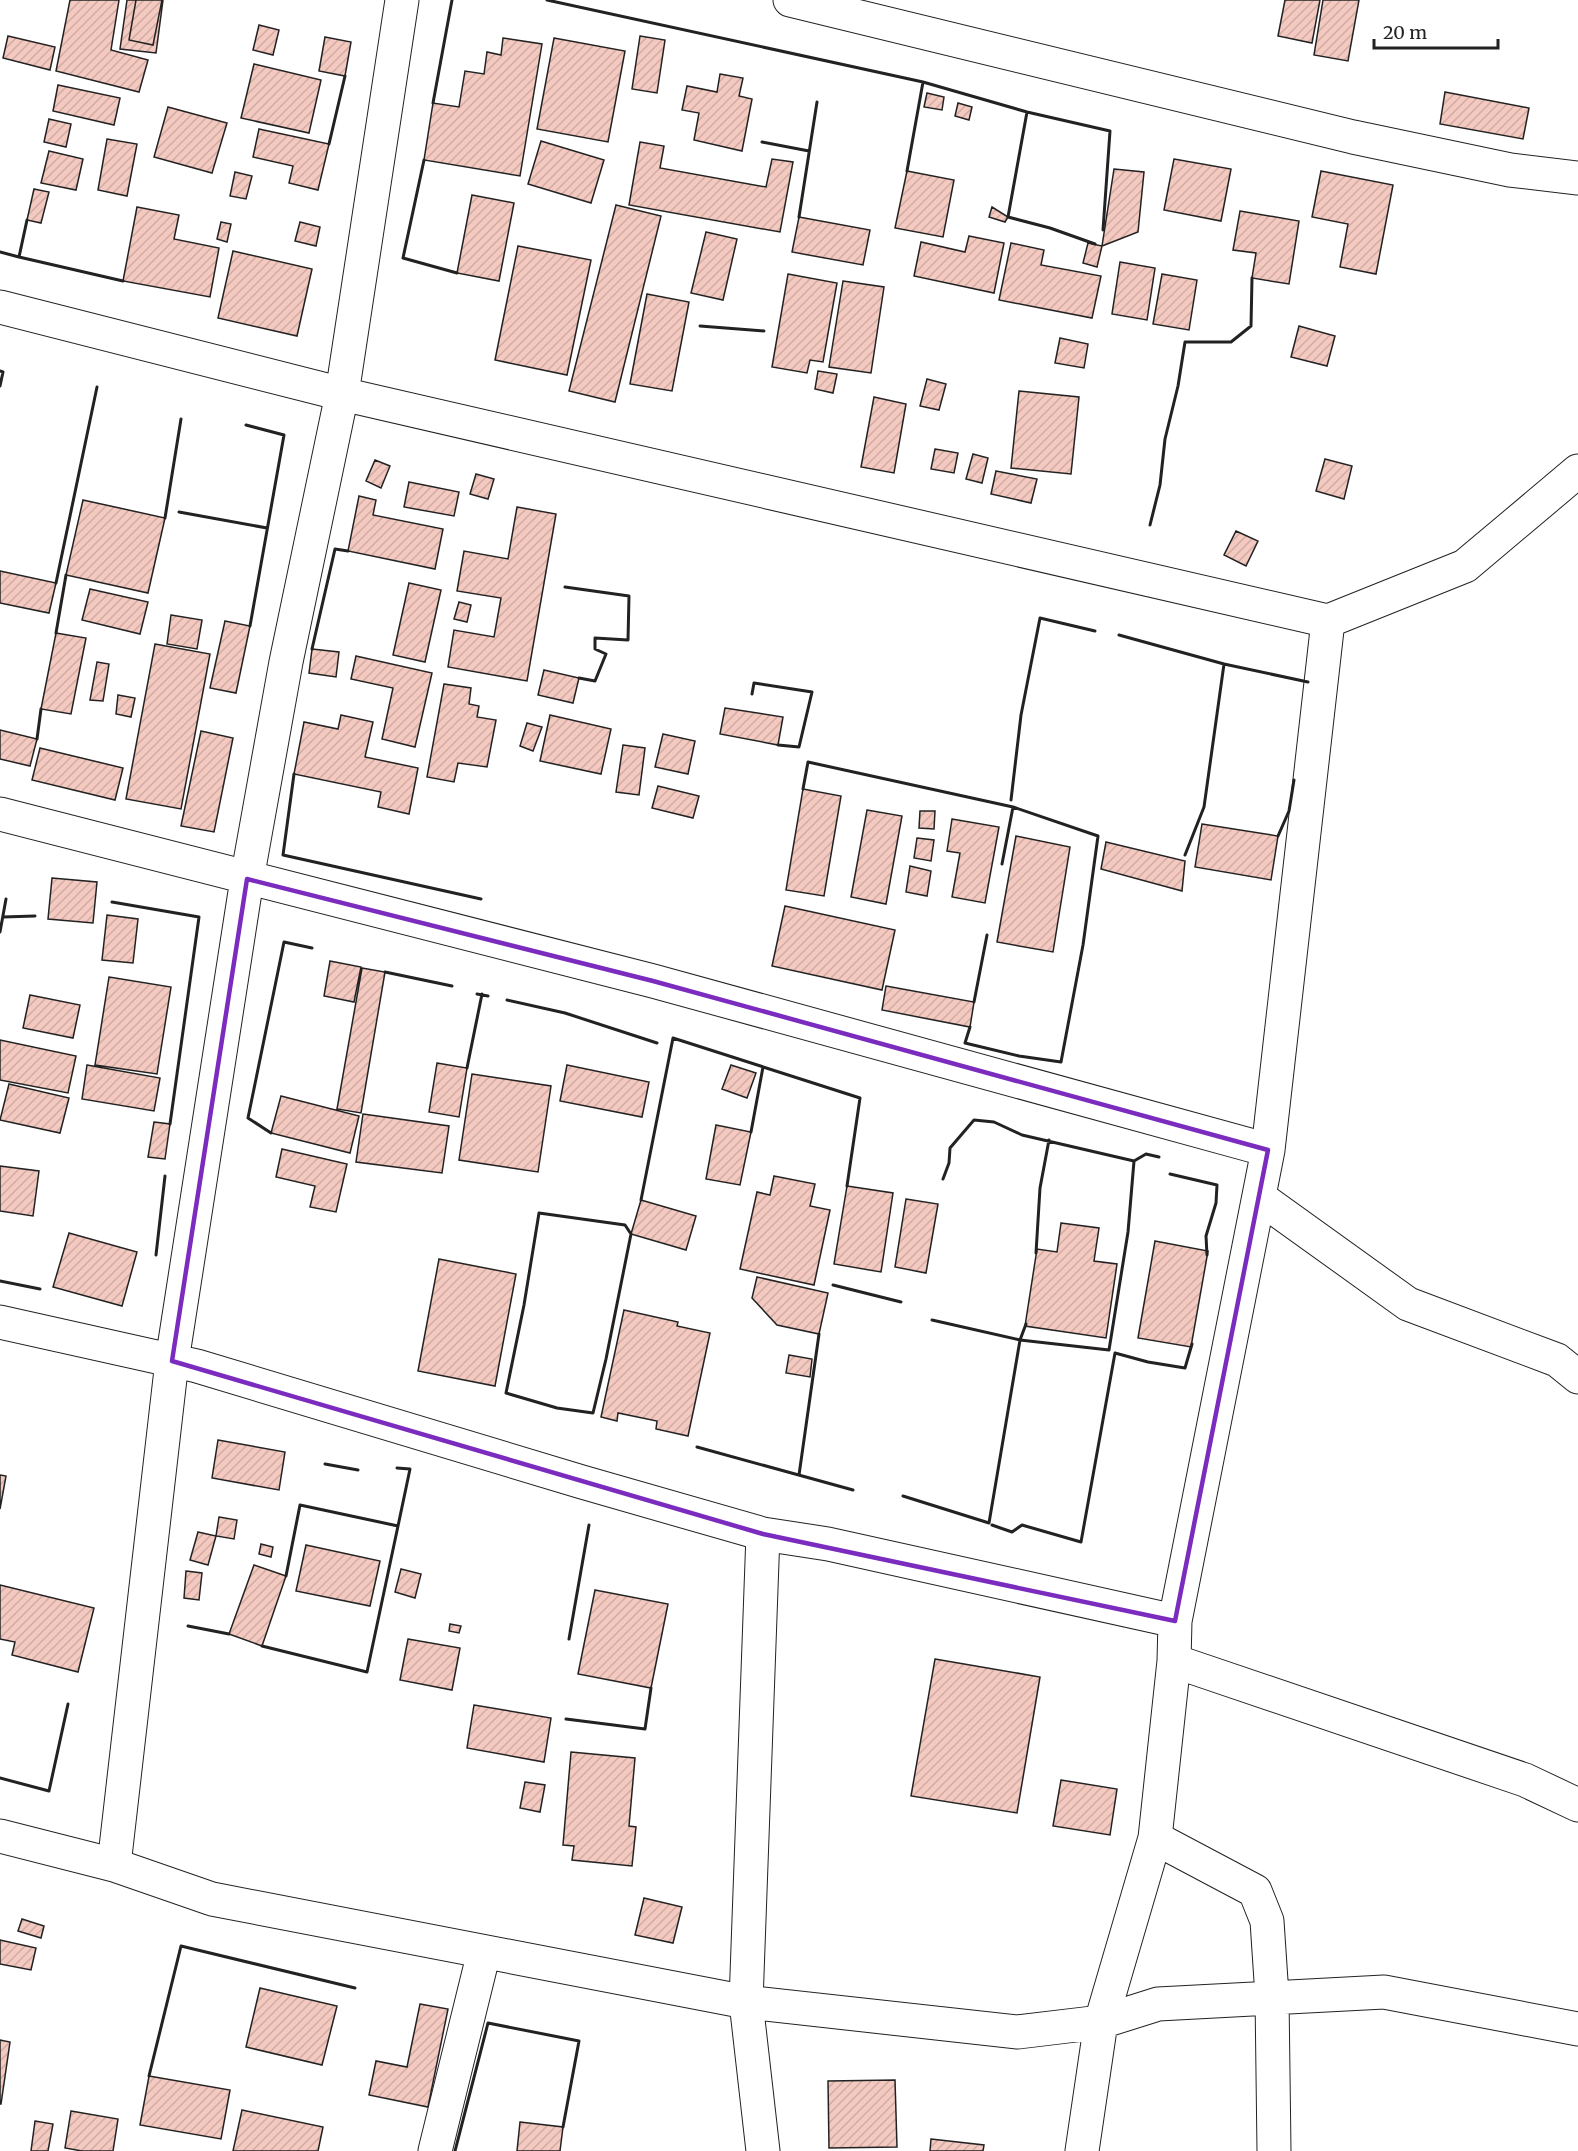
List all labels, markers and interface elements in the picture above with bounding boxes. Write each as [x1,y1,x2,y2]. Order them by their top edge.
scale bar [1374,12,1498,50]
text: 20 m [1383,21,1427,44]

